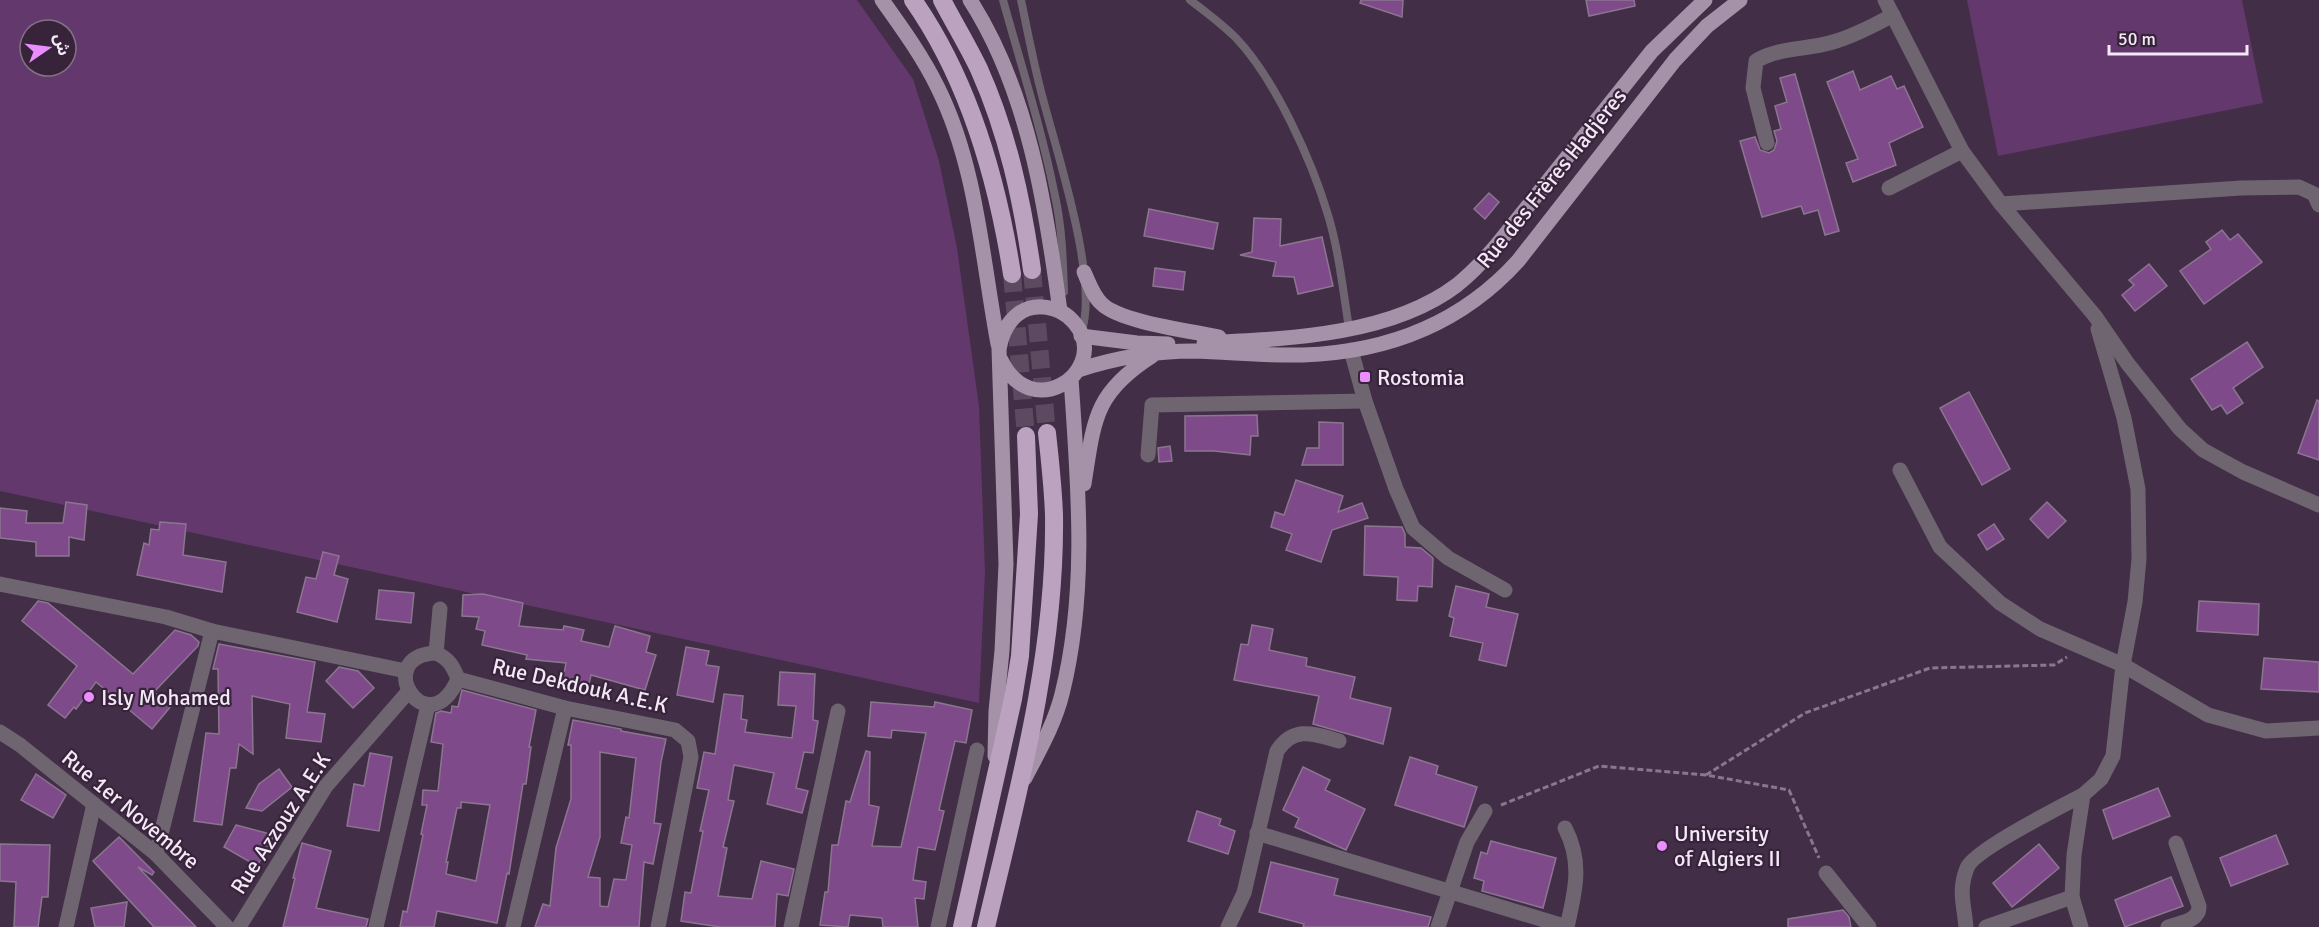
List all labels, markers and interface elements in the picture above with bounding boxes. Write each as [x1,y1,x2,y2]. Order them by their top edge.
north arrow [18,18,78,78]
scale bar [2109,18,2247,56]
text: 50 m [2118,28,2156,50]
text: ش [49,32,74,58]
street label: Rue des Frères Hadjeres [1471,83,1632,274]
place label: Rostomia [1377,364,1465,391]
marker: Rostomia [1358,370,1372,384]
street label: Rue Dekdouk A.E.K [490,652,670,719]
place label: Isly Mohamed [101,684,231,711]
marker: Isly Mohamed [82,690,96,704]
street label: Rue 1er Novembre [56,744,205,875]
street label: Rue Azzouz A.E.K [225,748,336,899]
place label: University of Algiers II [1674,820,1781,872]
marker: University of Algiers II [1655,839,1669,853]

